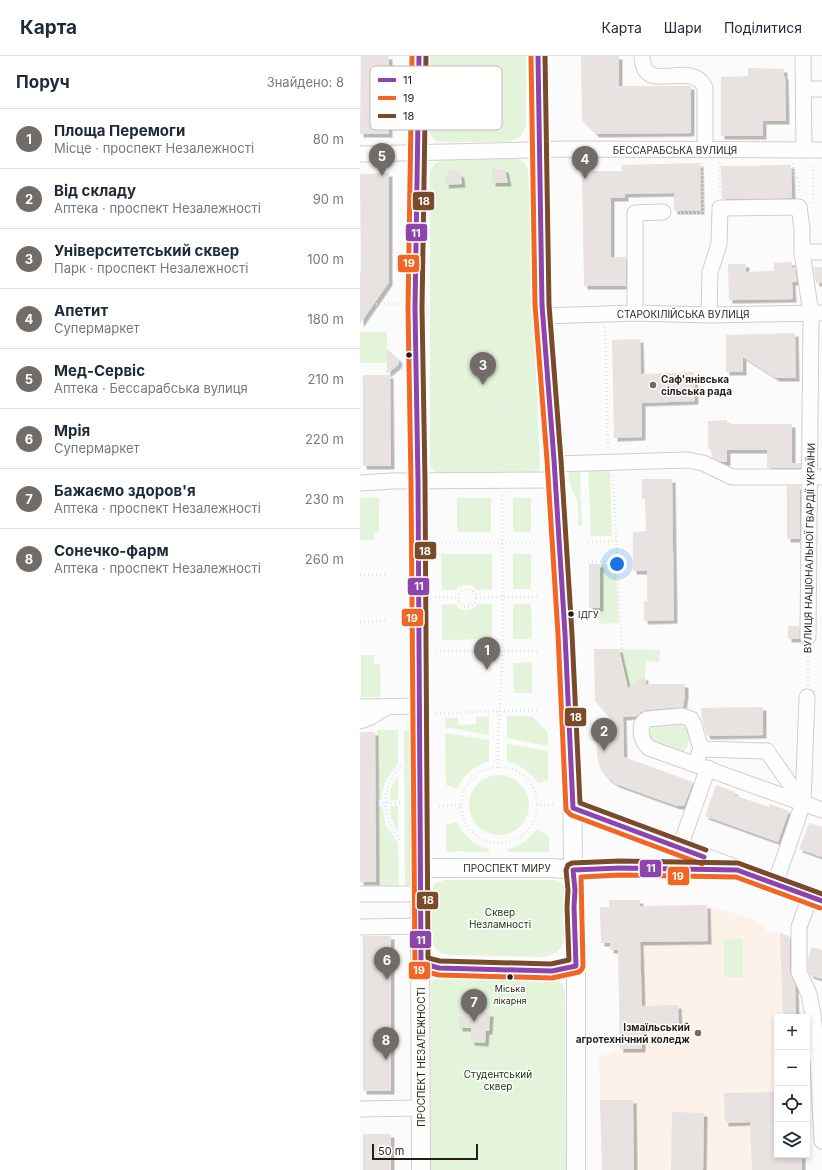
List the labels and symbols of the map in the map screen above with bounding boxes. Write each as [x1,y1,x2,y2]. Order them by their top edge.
legend [370,66,502,130]
text: 11 [403,73,412,87]
text: 19 [403,91,414,105]
text: 18 [403,109,414,123]
pin: 5 [369,143,395,176]
street label: БЕССАРАБСЬКА ВУЛИЦЯ [613,144,737,156]
pin: 4 [572,146,598,179]
line badge: 18 [412,191,435,211]
text: 18 [418,194,430,208]
line badge: 11 [405,223,428,242]
text: 11 [411,226,421,240]
line badge: 19 [397,254,420,273]
text: 19 [403,256,415,270]
street label: СТАРОКІЛІЙСЬКА ВУЛИЦЯ [617,307,749,320]
unlabelled marker [404,350,414,360]
pin: 3 [470,352,496,385]
place label: Саф'янівська сільська рада [661,373,732,397]
marker: Саф'янівська сільська рада [648,380,658,390]
street label: ВУЛИЦЯ НАЦІОНАЛЬНОЇ ГВАРДІЇ УКРАЇНИ [801,443,817,653]
line badge: 18 [414,541,437,560]
text: 18 [419,544,431,558]
your location [607,554,627,574]
line badge: 11 [407,577,430,596]
text: 11 [414,579,424,593]
line badge: 19 [401,608,424,627]
marker: ІДГУ [566,609,576,619]
place label: ІДГУ [578,609,599,620]
text: 19 [406,611,418,625]
pin: 1 [474,637,500,670]
line badge: 18 [564,707,587,727]
text: 18 [570,710,582,724]
pin: 2 [591,718,617,751]
line badge: 11 [639,859,662,878]
text: 11 [646,861,656,875]
street label: ПРОСПЕКТ МИРУ [463,862,551,874]
line badge: 19 [667,866,690,886]
text: 19 [672,869,684,883]
line badge: 18 [416,891,439,910]
text: 18 [422,893,434,907]
park label: Сквер Незламності [469,906,531,930]
line badge: 11 [409,930,432,949]
text: 11 [416,933,426,947]
pin: 6 [374,947,400,980]
line badge: 19 [408,961,431,980]
text: 19 [413,963,425,977]
marker: Міська лікарня [505,972,515,982]
place label: Міська лікарня [493,983,527,1006]
street label: ПРОСПЕКТ НЕЗАЛЕЖНОСТІ [415,987,427,1127]
pin: 7 [461,989,487,1022]
place label: Ізмаїльський агротехнічний коледж [576,1021,690,1045]
pin: 8 [373,1027,399,1060]
marker: Ізмаїльський агротехнічний коледж [693,1028,703,1038]
park label: Студентський сквер [464,1068,532,1092]
scale bar [372,1142,478,1161]

